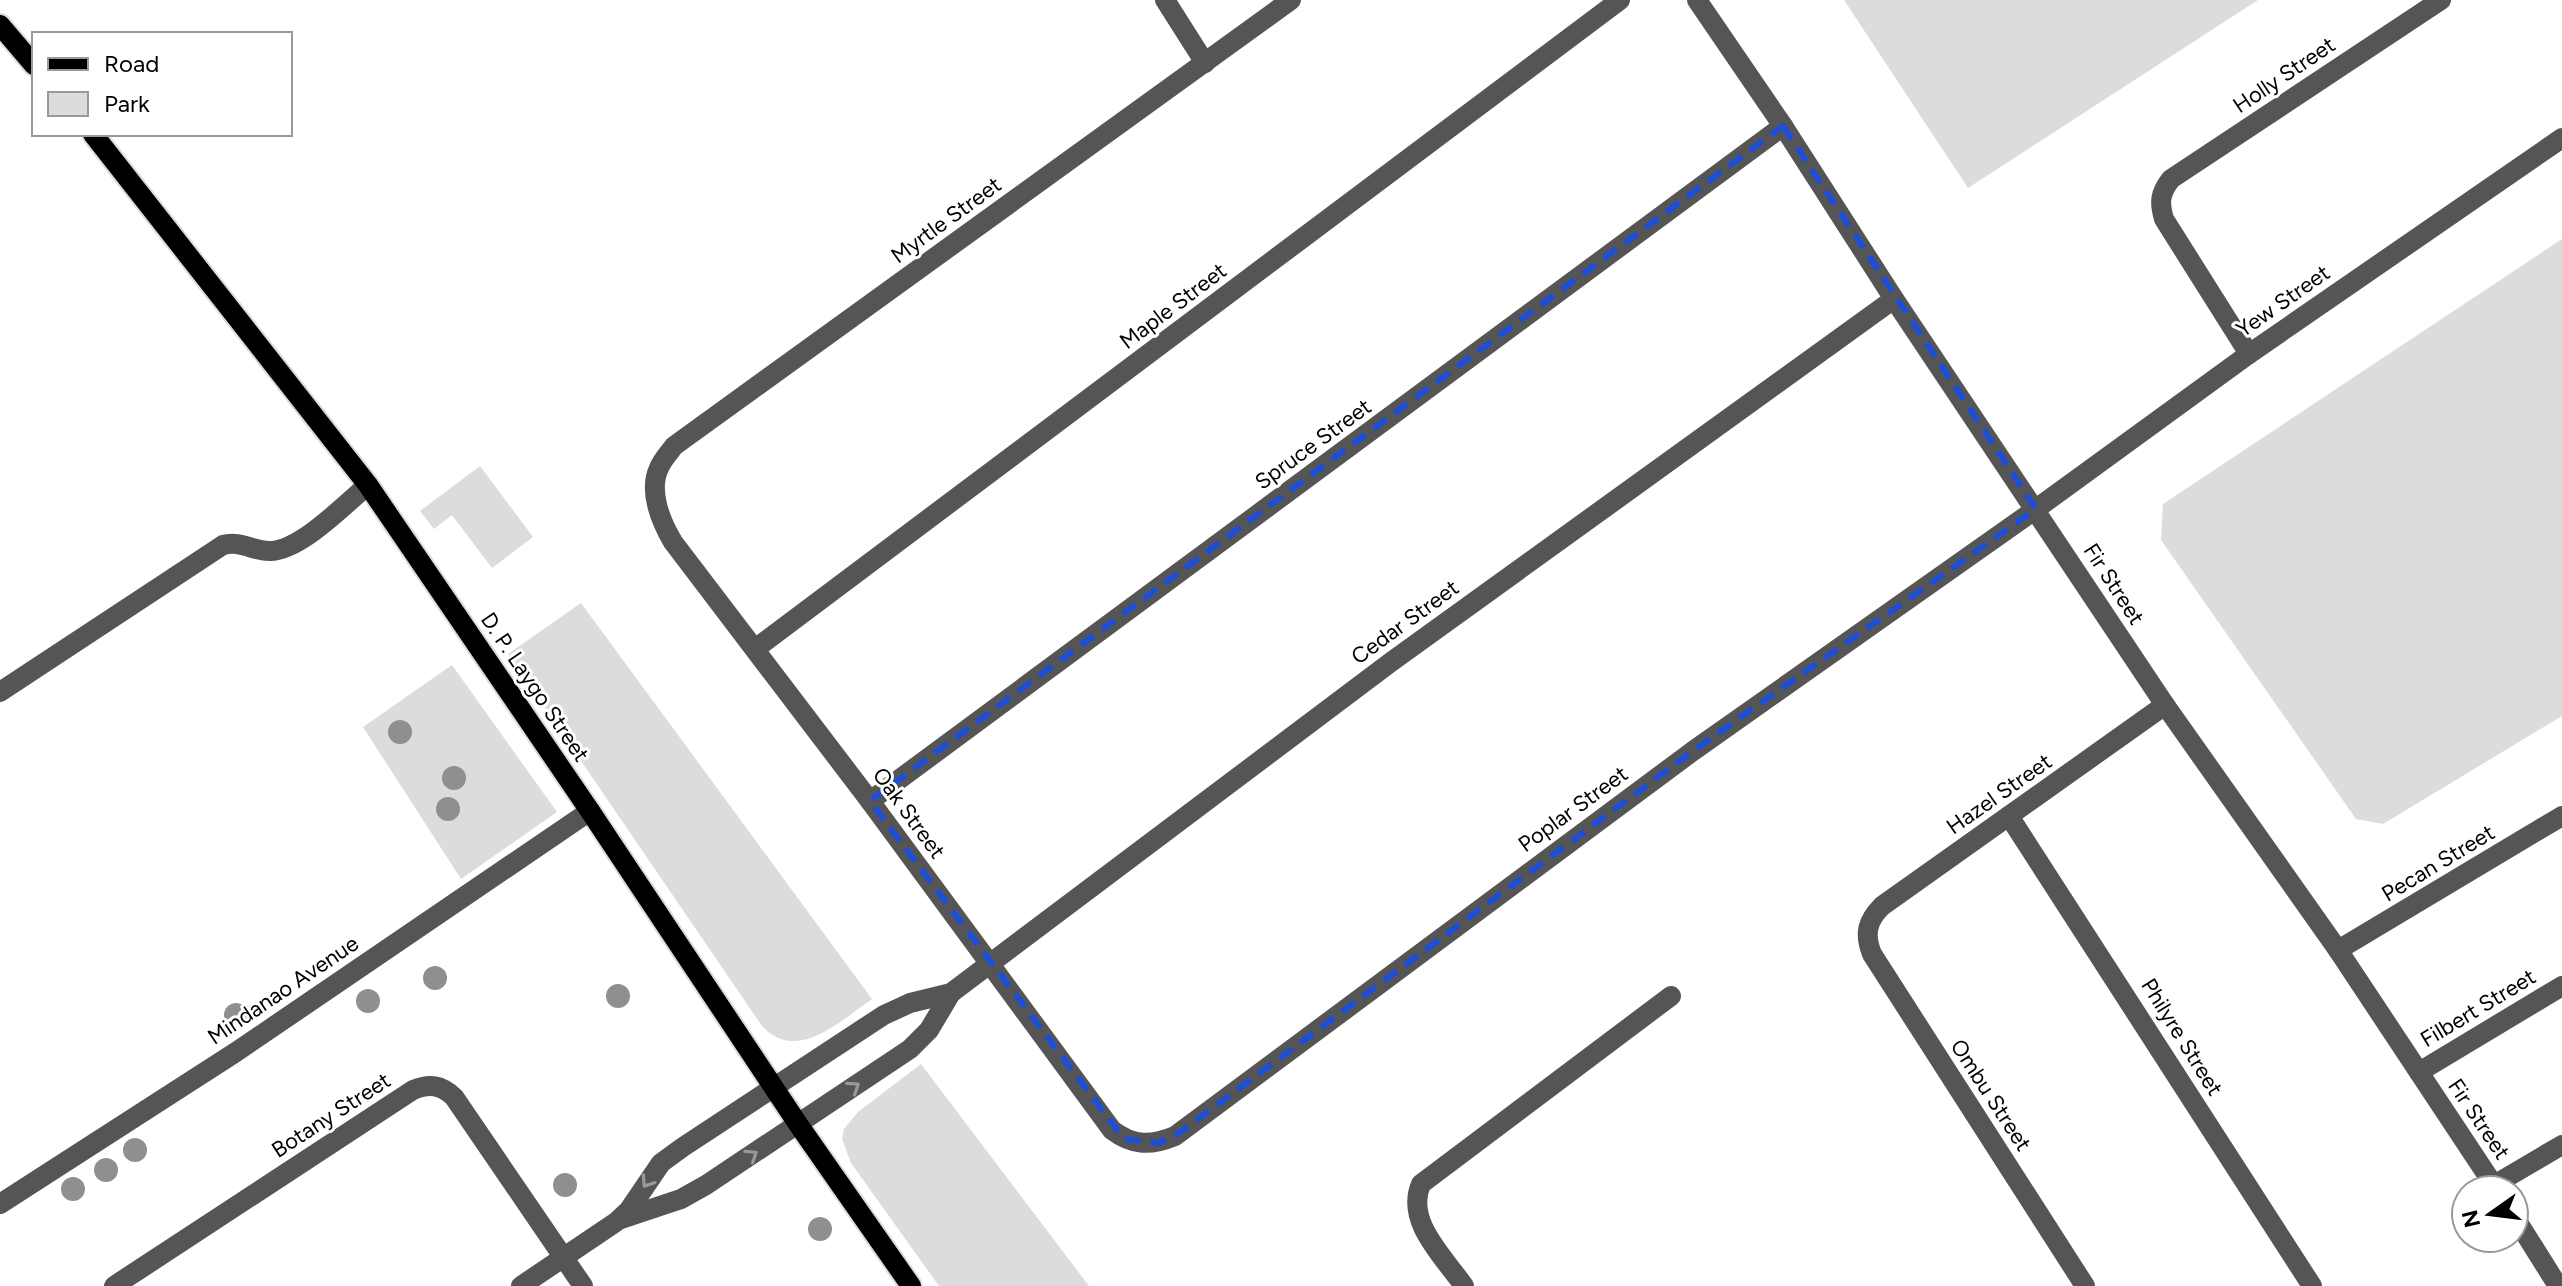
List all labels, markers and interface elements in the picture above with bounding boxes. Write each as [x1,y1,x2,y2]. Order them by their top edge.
street label: Holly Street [2228,31,2340,119]
legend [32,32,292,136]
text: Road [104,49,159,78]
text: Park [104,89,150,118]
street label: Myrtle Street [886,171,1006,269]
street label: Maple Street [1114,257,1232,355]
street label: Yew Street [2231,259,2335,343]
street label: Spruce Street [1250,393,1376,495]
street label: Fir Street [2078,538,2150,630]
street label: Cedar Street [1346,574,1464,670]
street label: D. P. Laygo Street [475,607,595,767]
street label: Hazel Street [1941,748,2057,840]
street label: Poplar Street [1513,760,1633,858]
street label: Oak Street [867,762,951,864]
street label: Pecan Street [2377,819,2499,907]
street label: Mindanao Avenue [202,930,364,1050]
street label: Filbert Street [2416,963,2540,1053]
street label: Philyre Street [2135,973,2229,1101]
street label: Ombu Street [1945,1034,2037,1156]
street label: Botany Street [266,1067,396,1163]
street label: Fir Street [2442,1074,2516,1164]
one-way arrow [845,1082,860,1097]
one-way arrow [743,1149,758,1164]
one-way arrow [642,1174,657,1188]
north arrow [2450,1174,2530,1254]
text: N [2456,1207,2486,1230]

